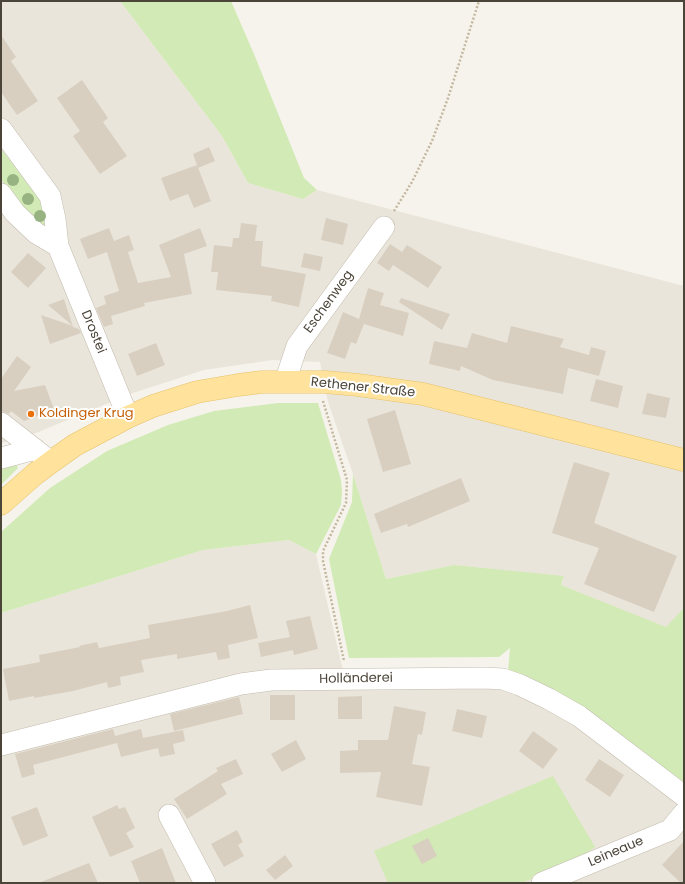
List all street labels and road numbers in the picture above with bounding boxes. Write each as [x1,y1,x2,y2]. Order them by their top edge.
street label: Eschenweg [301,268,357,336]
street label: Drostei [77,308,109,356]
street label: Rethener Straße [310,375,416,401]
street label: Holländerei [319,671,393,687]
street label: Leineaue [586,833,646,871]

